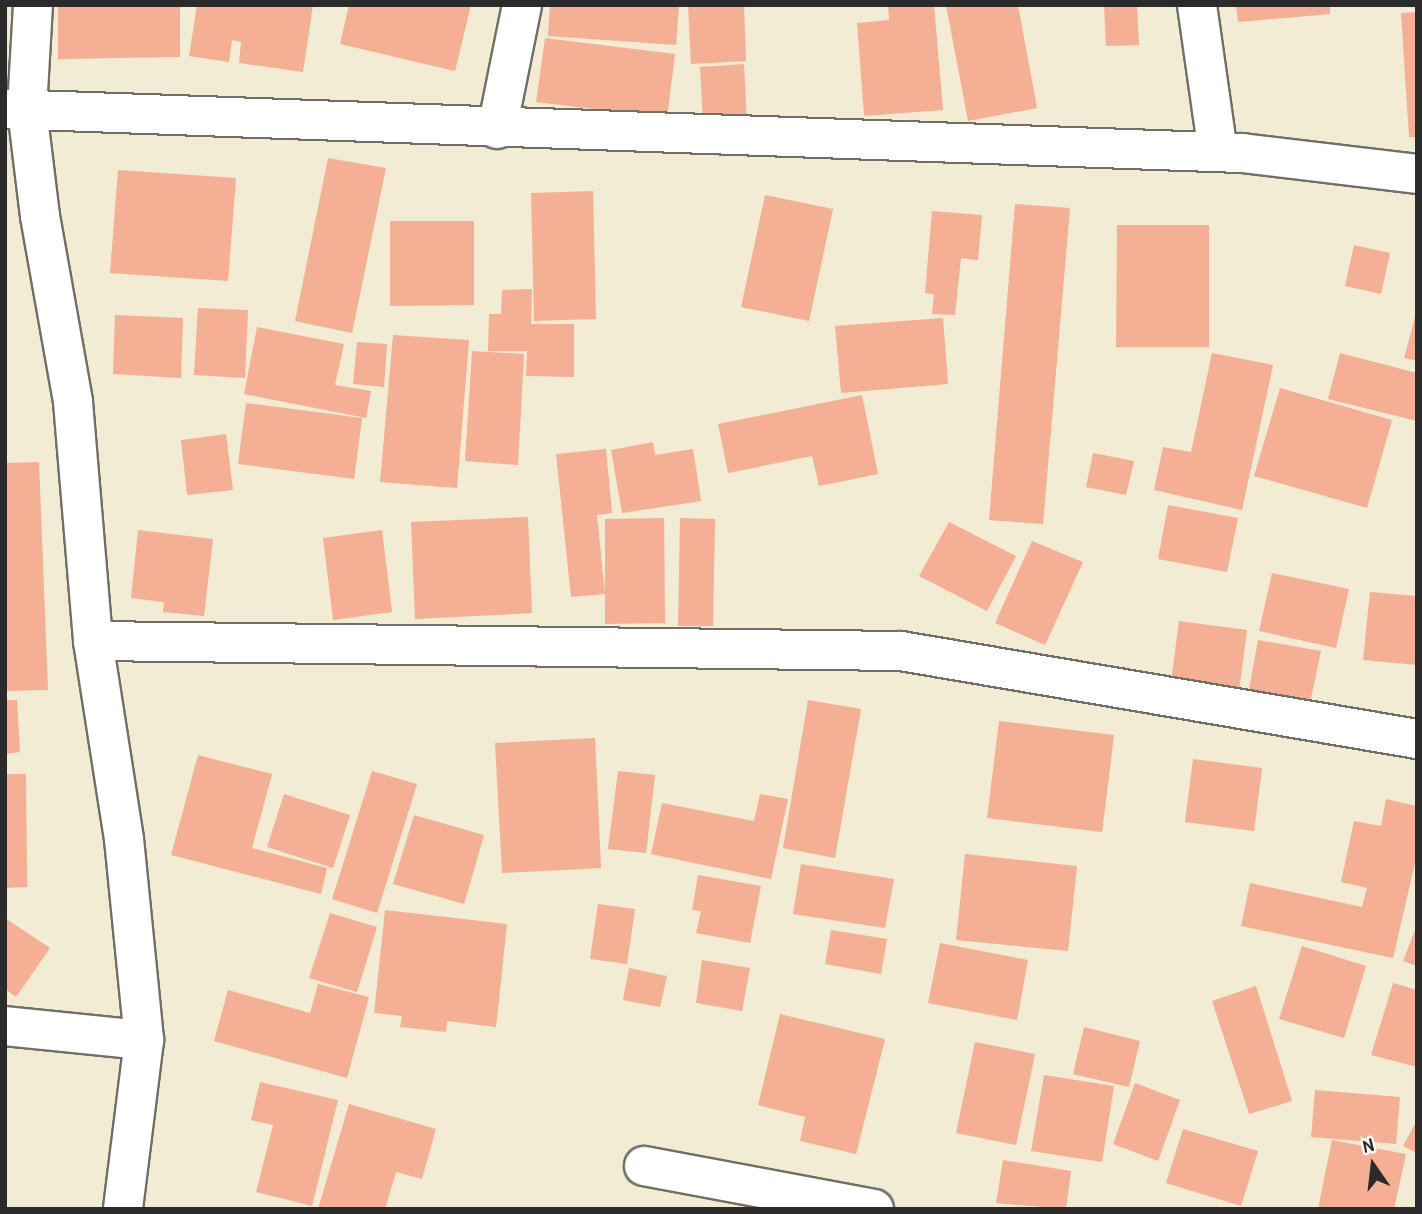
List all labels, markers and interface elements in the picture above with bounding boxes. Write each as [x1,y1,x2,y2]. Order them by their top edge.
north arrow [1338,1130,1408,1200]
text: N [1360,1131,1376,1158]

